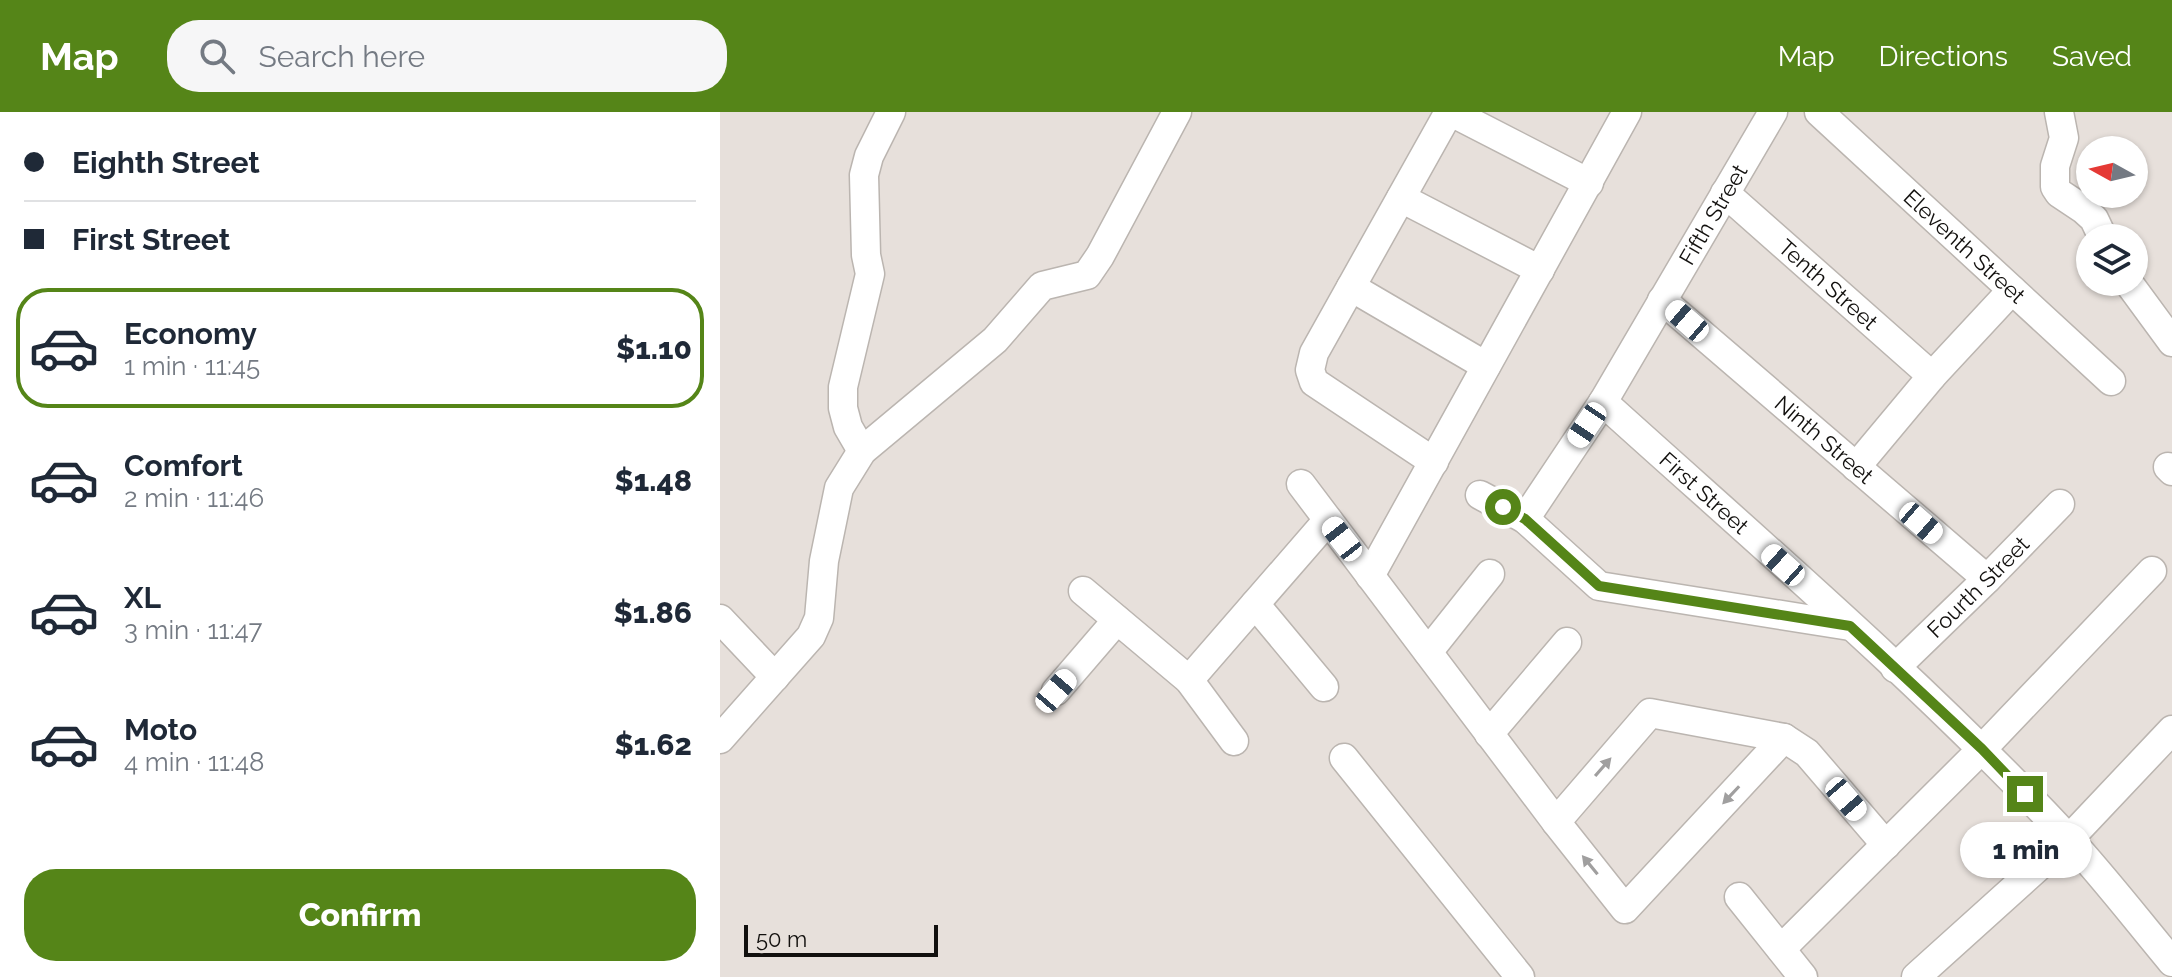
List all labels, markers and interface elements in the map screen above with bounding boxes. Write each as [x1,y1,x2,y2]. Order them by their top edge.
search box [167,20,727,92]
text: Map [40,34,119,79]
icon: search [195,34,239,78]
text: Search here [259,39,425,74]
text: Map [1778,40,1835,73]
text: Directions [1879,40,2008,73]
text: Saved [2052,40,2132,73]
north arrow [2076,136,2148,208]
map controls [2076,136,2148,296]
text: Eighth Street [72,145,260,180]
street label: Fifth Street [1673,159,1753,269]
street label: Eleventh Street [1899,184,2031,309]
text: First Street [72,222,230,257]
button: layers [2076,224,2148,296]
street label: Tenth Street [1774,234,1884,335]
car [1661,296,1713,346]
icon: car [28,312,100,384]
text: Economy [124,316,257,351]
text: $1.10 [616,331,692,366]
text: 1 min · 11:45 [124,351,260,381]
street label: Ninth Street [1770,390,1879,489]
car [1564,398,1610,452]
icon: car [28,444,100,516]
street label: First Street [1654,446,1754,540]
text: Comfort [124,448,243,483]
text: $1.48 [615,463,692,498]
text: 2 min · 11:46 [124,483,264,513]
route start [1485,489,1521,525]
car [1895,498,1947,548]
car [1318,513,1366,565]
street label: Fourth Street [1922,530,2035,643]
car [1757,540,1809,590]
icon: car [28,576,100,648]
text: XL [124,580,161,615]
text: $1.86 [614,595,692,630]
text: 3 min · 11:47 [124,615,263,645]
car [1031,665,1081,717]
icon: car [28,708,100,780]
text: Moto [124,712,197,747]
text: $1.62 [614,727,692,762]
text: 4 min · 11:48 [124,747,264,777]
one-way arrow [1594,758,1611,778]
car [1821,773,1871,825]
route end [2007,776,2043,812]
one-way arrow [1723,786,1741,805]
callout: 1 min [1959,822,2091,878]
text: 1 min [1993,835,2059,865]
one-way arrow [1583,855,1599,875]
button: Confirm [24,869,696,961]
scale bar [744,921,938,957]
text: 50 m [756,926,807,952]

